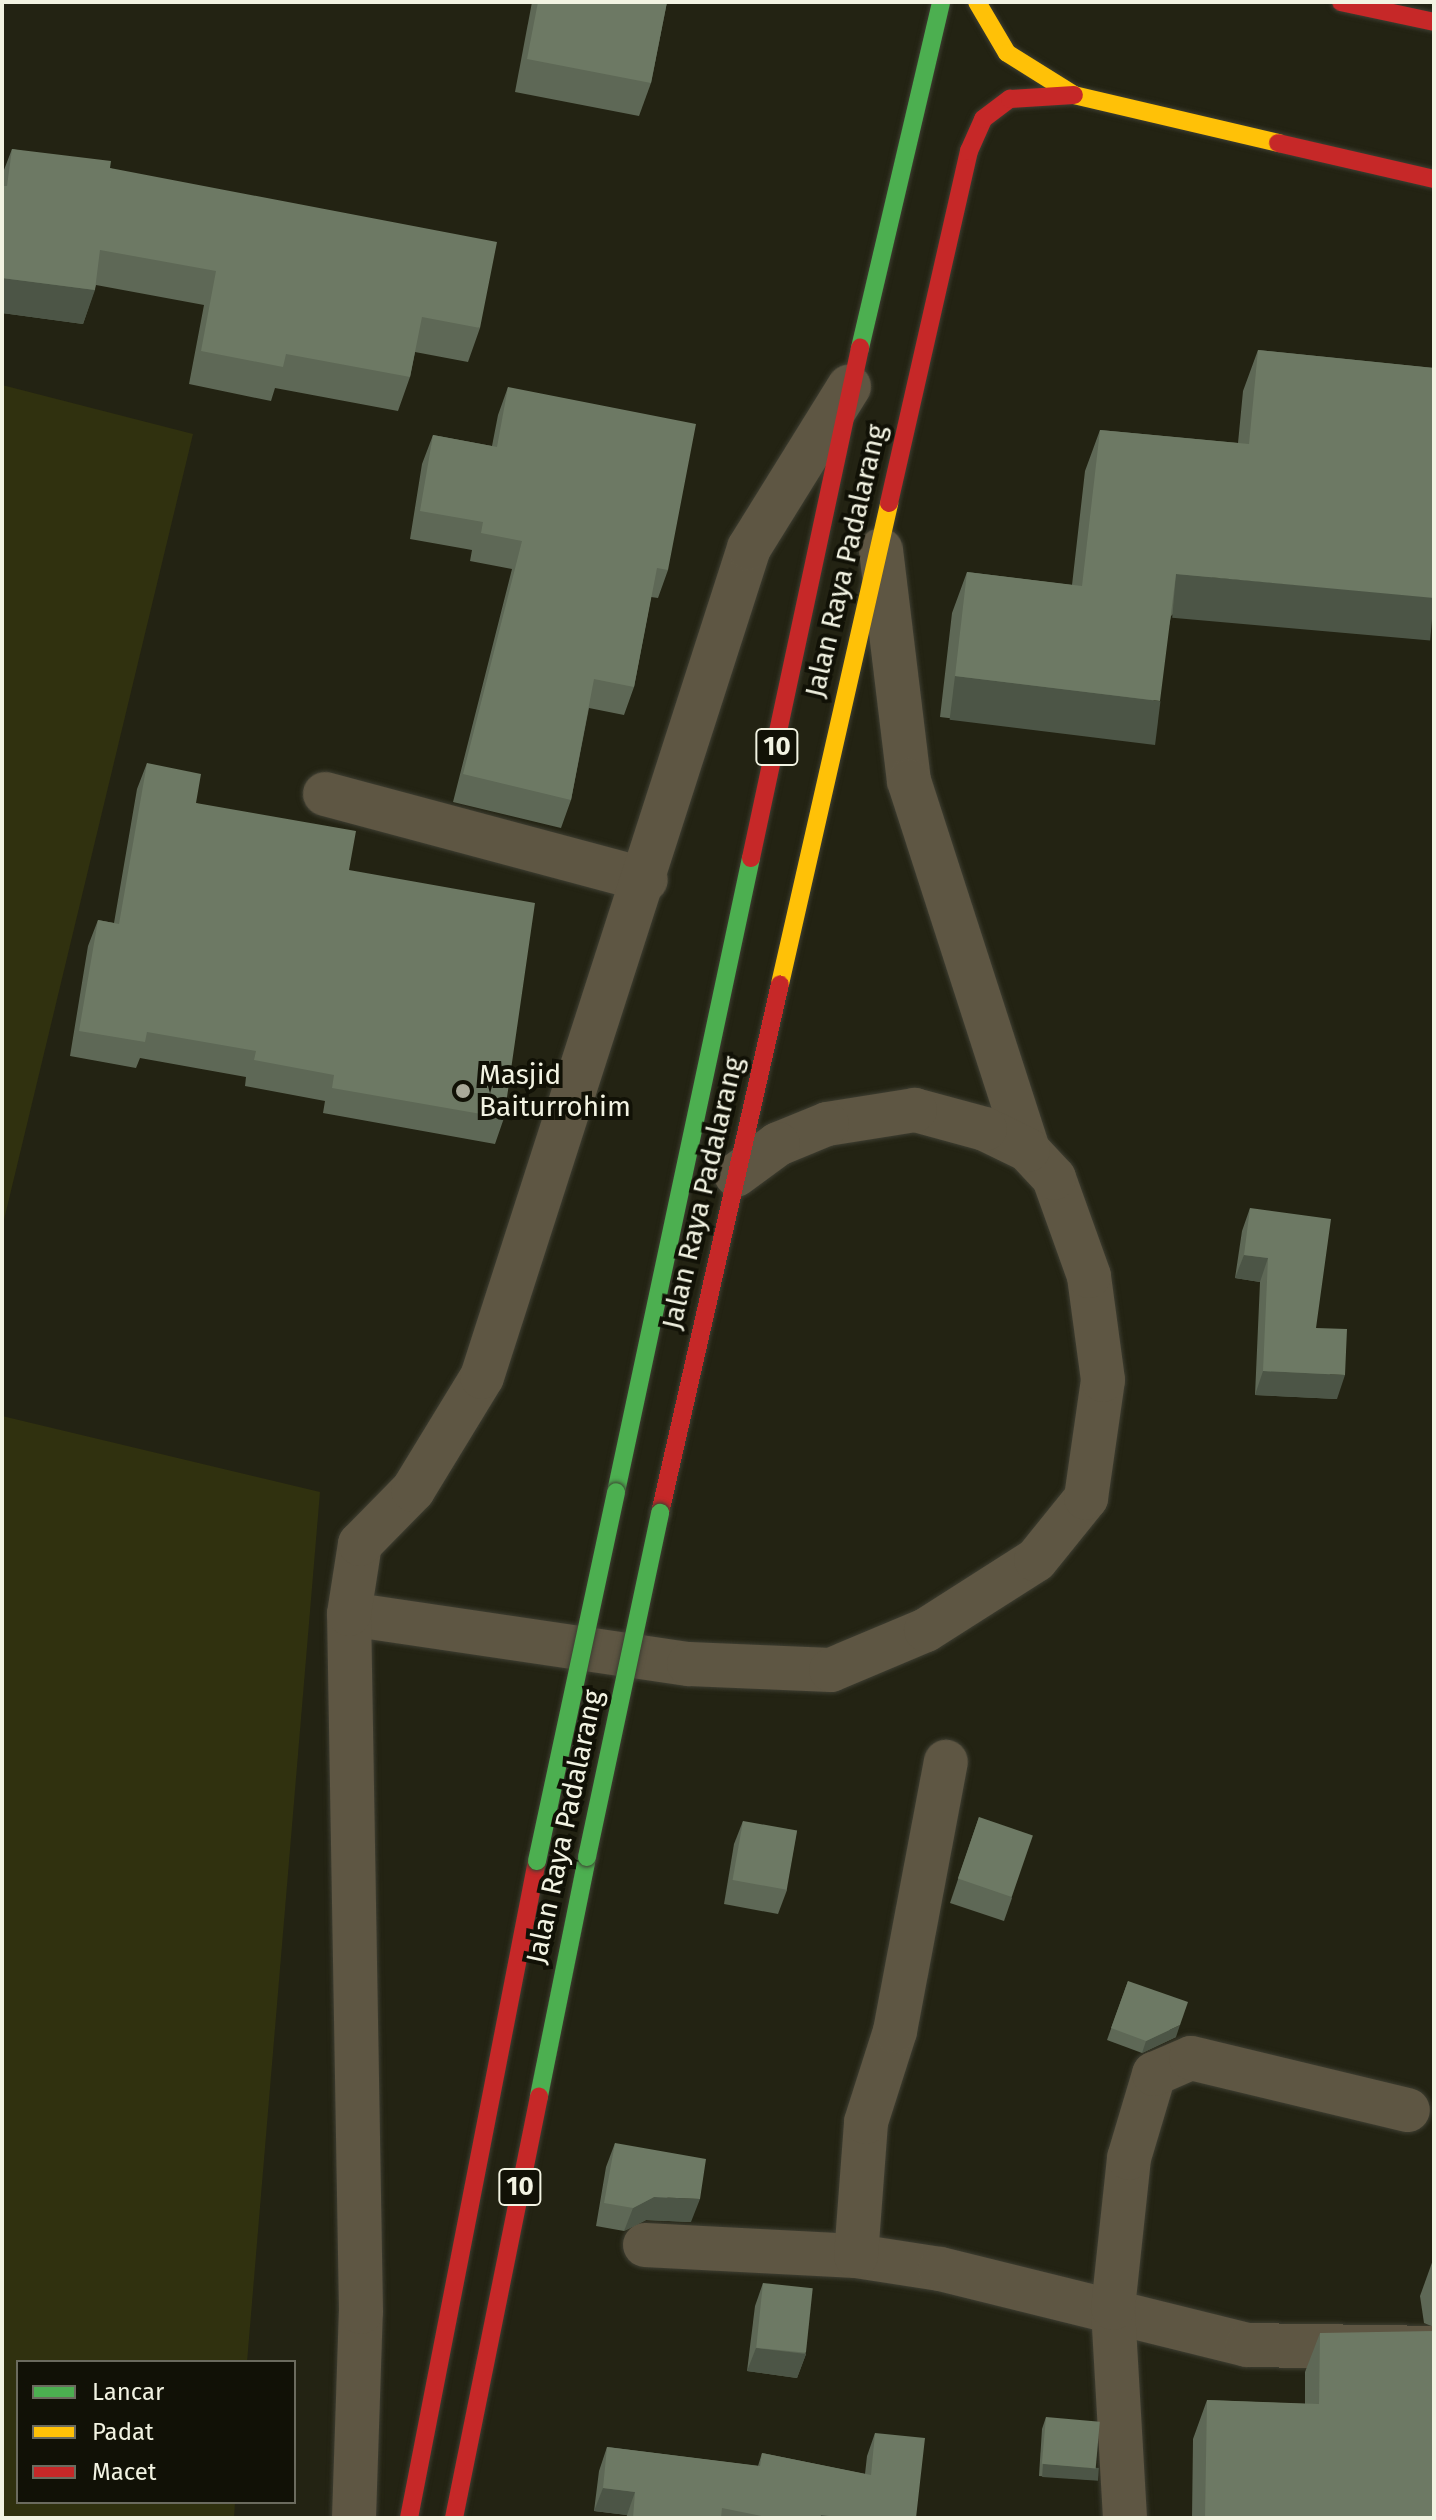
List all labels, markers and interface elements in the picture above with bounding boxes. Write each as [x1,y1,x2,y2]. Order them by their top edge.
street label: Jalan Raya Padalarang [798,421,894,701]
road number: 10 [755,725,799,769]
street label: Jalan Raya Padalarang [655,1053,751,1333]
place label: Masjid Baiturrohim [479,1058,631,1124]
marker: Masjid Baiturrohim [454,1082,472,1100]
street label: Jalan Raya Padalarang [520,1687,610,1967]
road number: 10 [498,2165,542,2209]
legend [16,2360,296,2504]
text: Lancar [92,2378,164,2406]
text: Padat [92,2418,154,2446]
text: Macet [92,2458,156,2486]

